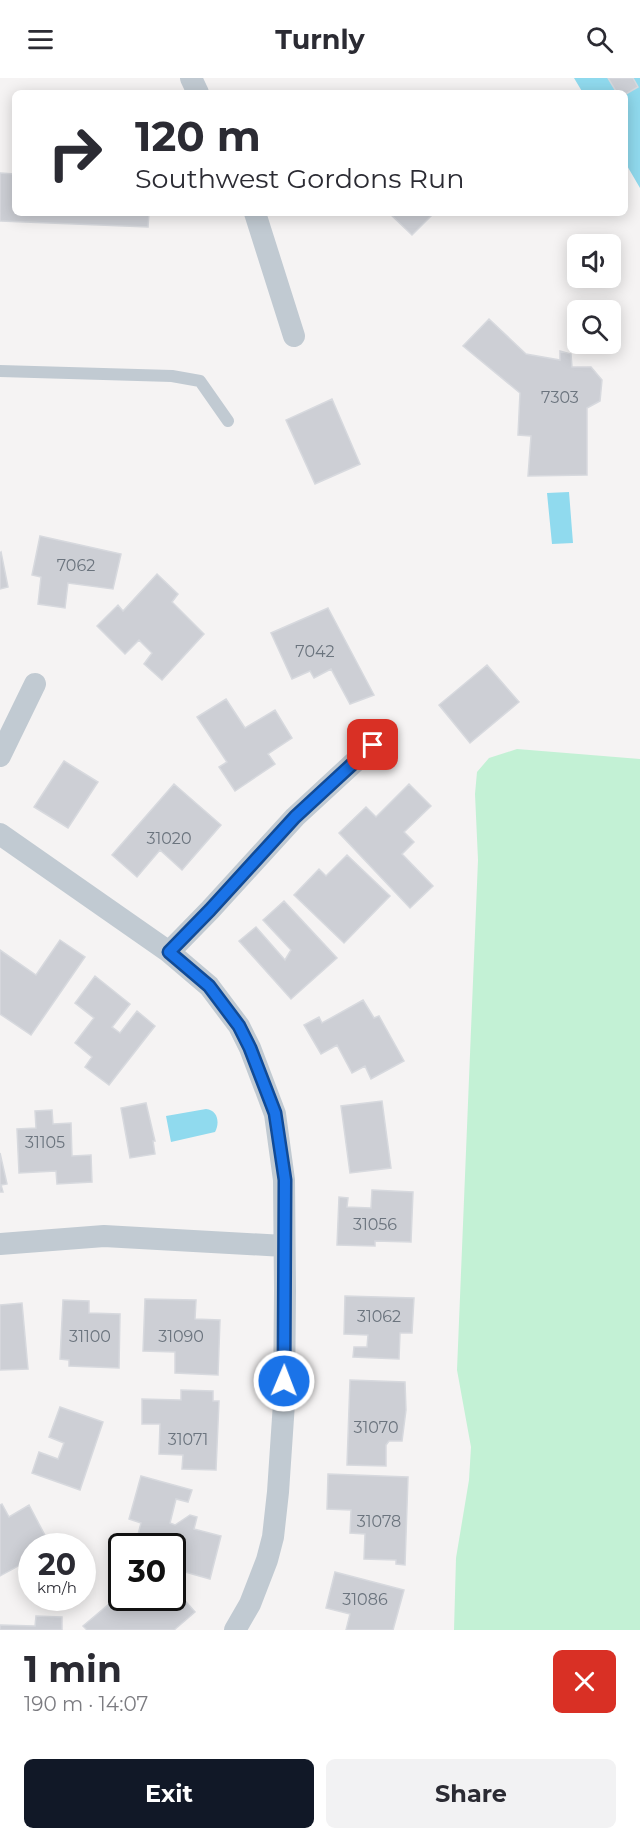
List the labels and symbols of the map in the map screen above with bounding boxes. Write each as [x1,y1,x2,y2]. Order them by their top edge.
house number: 7303 [541,388,579,407]
house number: 7062 [57,556,95,575]
house number: 7042 [295,642,335,661]
pin [347,719,398,770]
house number: 31020 [146,829,192,848]
house number: 31105 [25,1133,65,1152]
house number: 31056 [353,1215,397,1234]
house number: 31062 [357,1307,401,1326]
house number: 31100 [69,1327,111,1346]
house number: 31090 [158,1327,204,1346]
position arrow [252,1349,316,1413]
house number: 31070 [354,1418,398,1437]
house number: 31071 [168,1430,208,1449]
house number: 31078 [357,1512,401,1531]
speed limit sign: 30 [108,1533,186,1611]
house number: 31086 [342,1590,388,1609]

